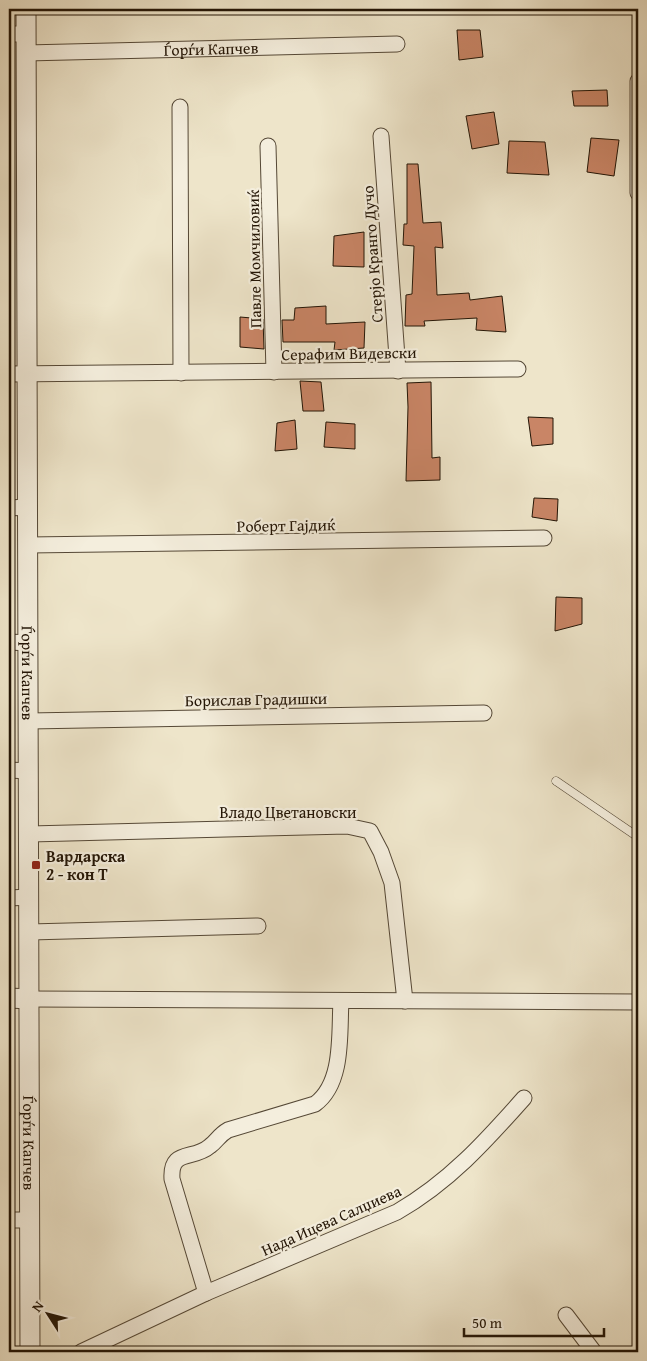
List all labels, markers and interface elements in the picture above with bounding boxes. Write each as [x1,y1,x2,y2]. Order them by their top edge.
street label: Ѓорѓи Капчев [163,35,259,62]
street label: Стерјо Кранго Дучо [355,185,389,323]
street label: Павле Момчиловиќ [241,189,267,328]
street label: Серафим Видевски [281,340,417,366]
street label: Роберт Гајдиќ [236,512,336,538]
street label: Ѓорѓи Капчев [16,626,40,721]
street label: Борислав Градишки [185,686,328,712]
street label: Владо Цветановски [219,800,357,824]
place label: Вардарска 2 - кон Т [46,844,126,886]
marker: Вардарска 2 - кон Т [30,859,42,871]
street label: Ѓорѓи Капчев [17,1096,42,1191]
street label: Нада Ицева Салџиева [257,1178,405,1262]
north arrow [22,1288,72,1338]
text: N [27,1296,49,1316]
scale bar [464,1306,604,1338]
text: 50 m [472,1312,503,1333]

